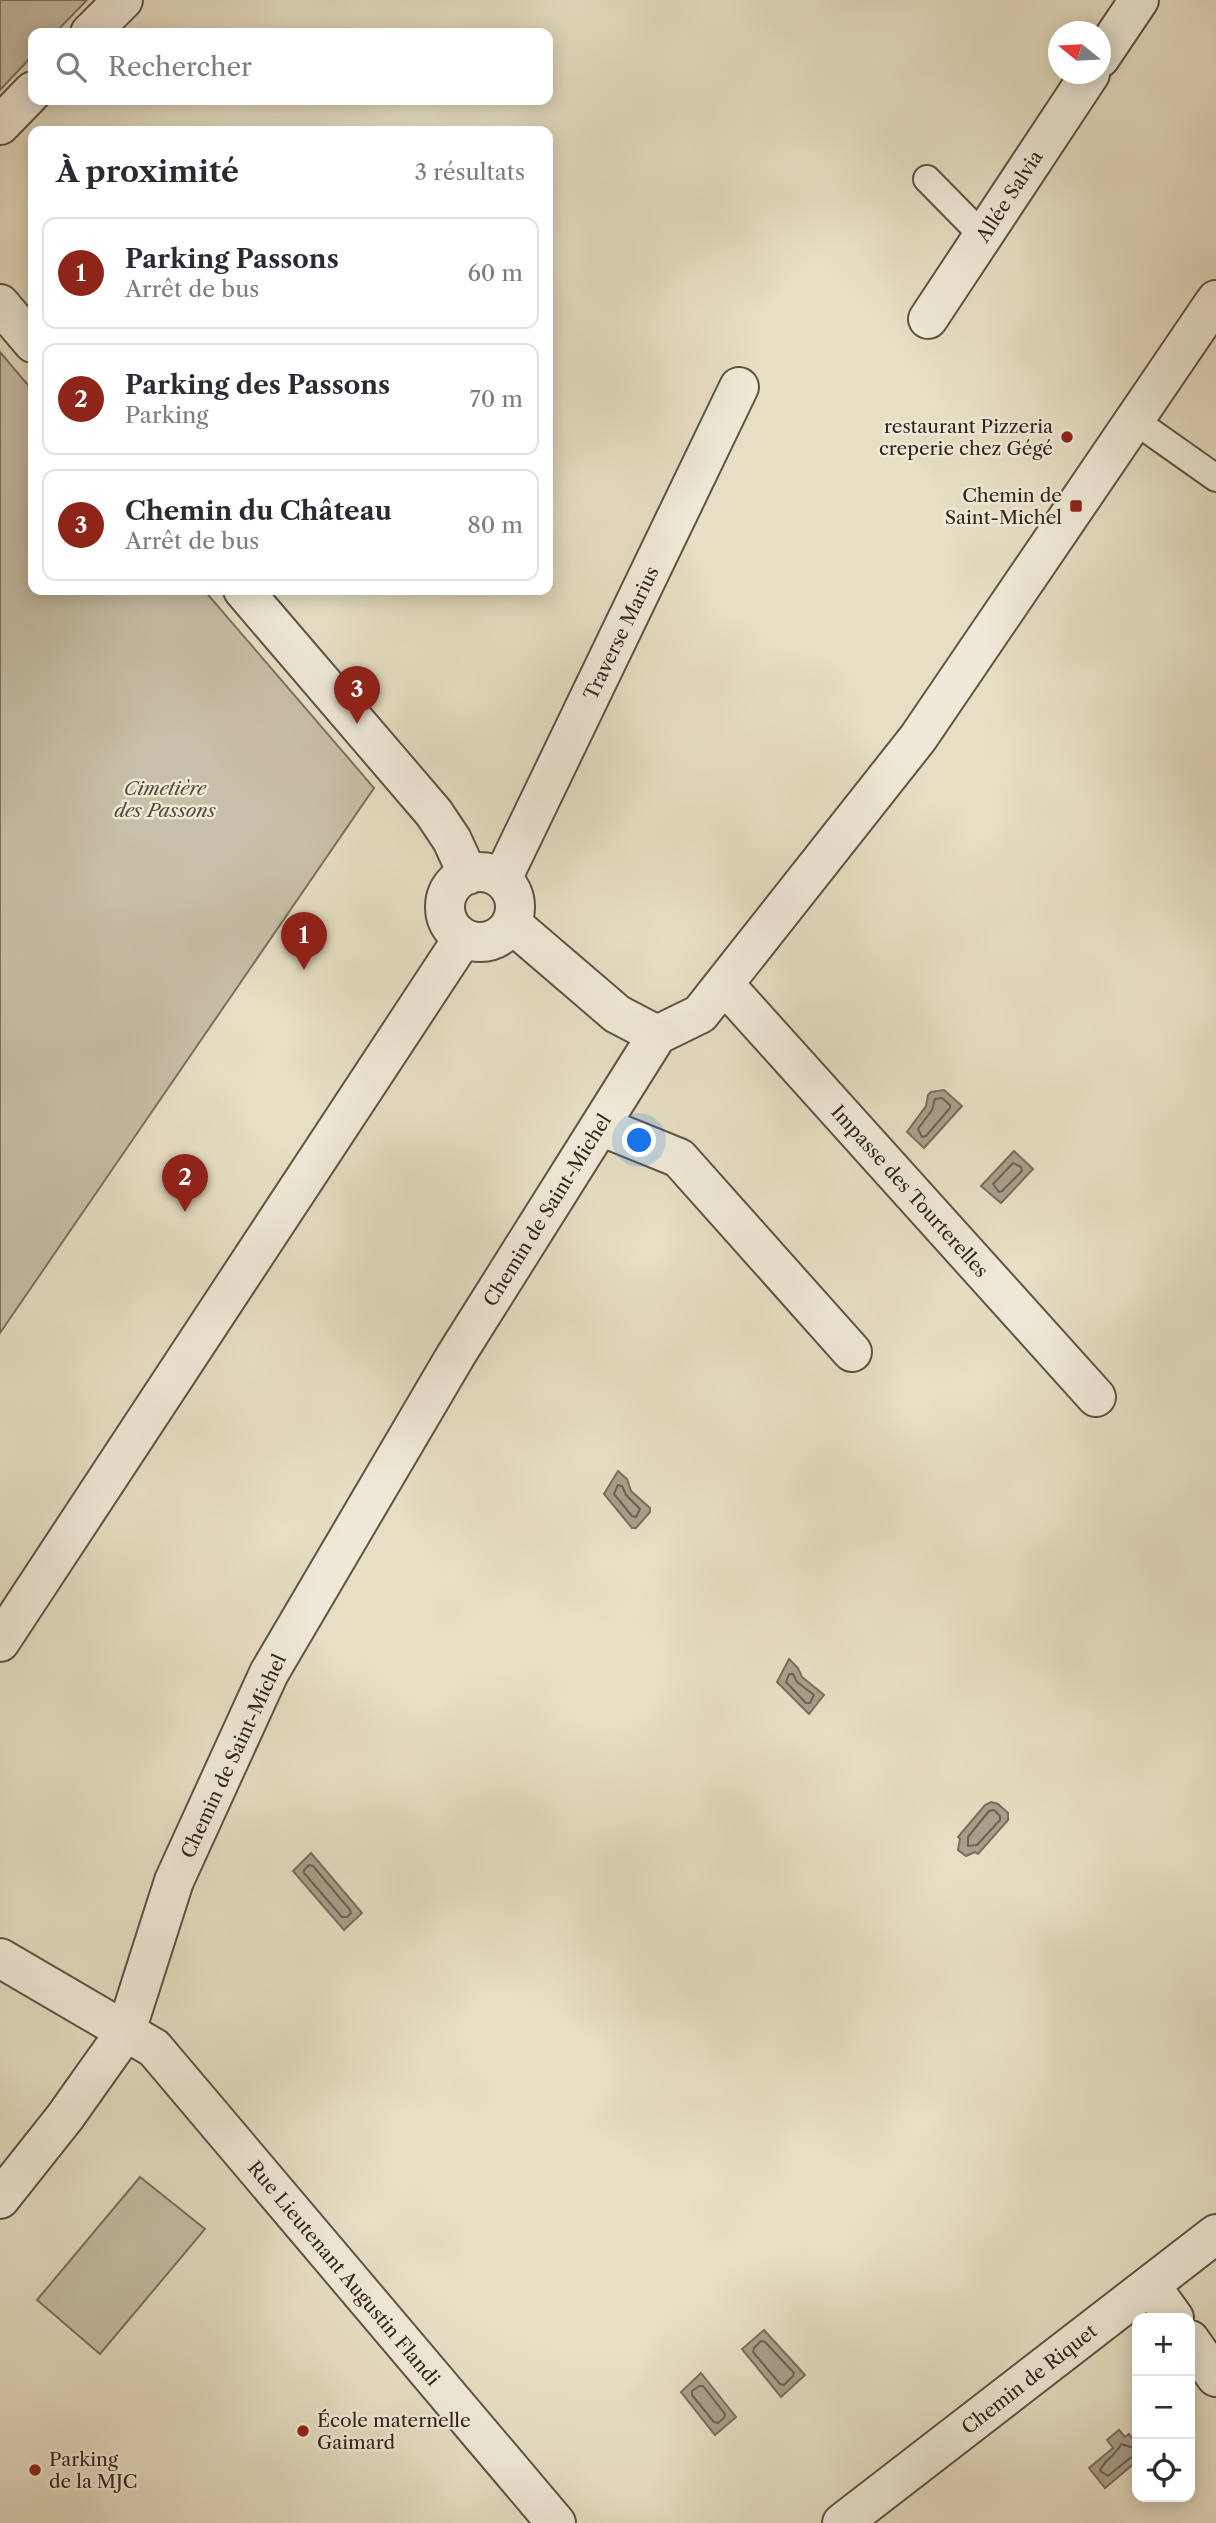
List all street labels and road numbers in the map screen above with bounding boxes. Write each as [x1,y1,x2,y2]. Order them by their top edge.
street label: Allée Salvia [971,146,1048,247]
street label: Traverse Marius [579,563,664,704]
street label: Impasse des Tourterelles [826,1101,993,1282]
street label: Chemin de Saint-Michel [479,1110,616,1311]
street label: Chemin de Saint-Michel [176,1650,291,1862]
street label: Rue Lieutenant Augustin Flandi [243,2156,445,2390]
street label: Chemin de Riquet [957,2319,1102,2439]

